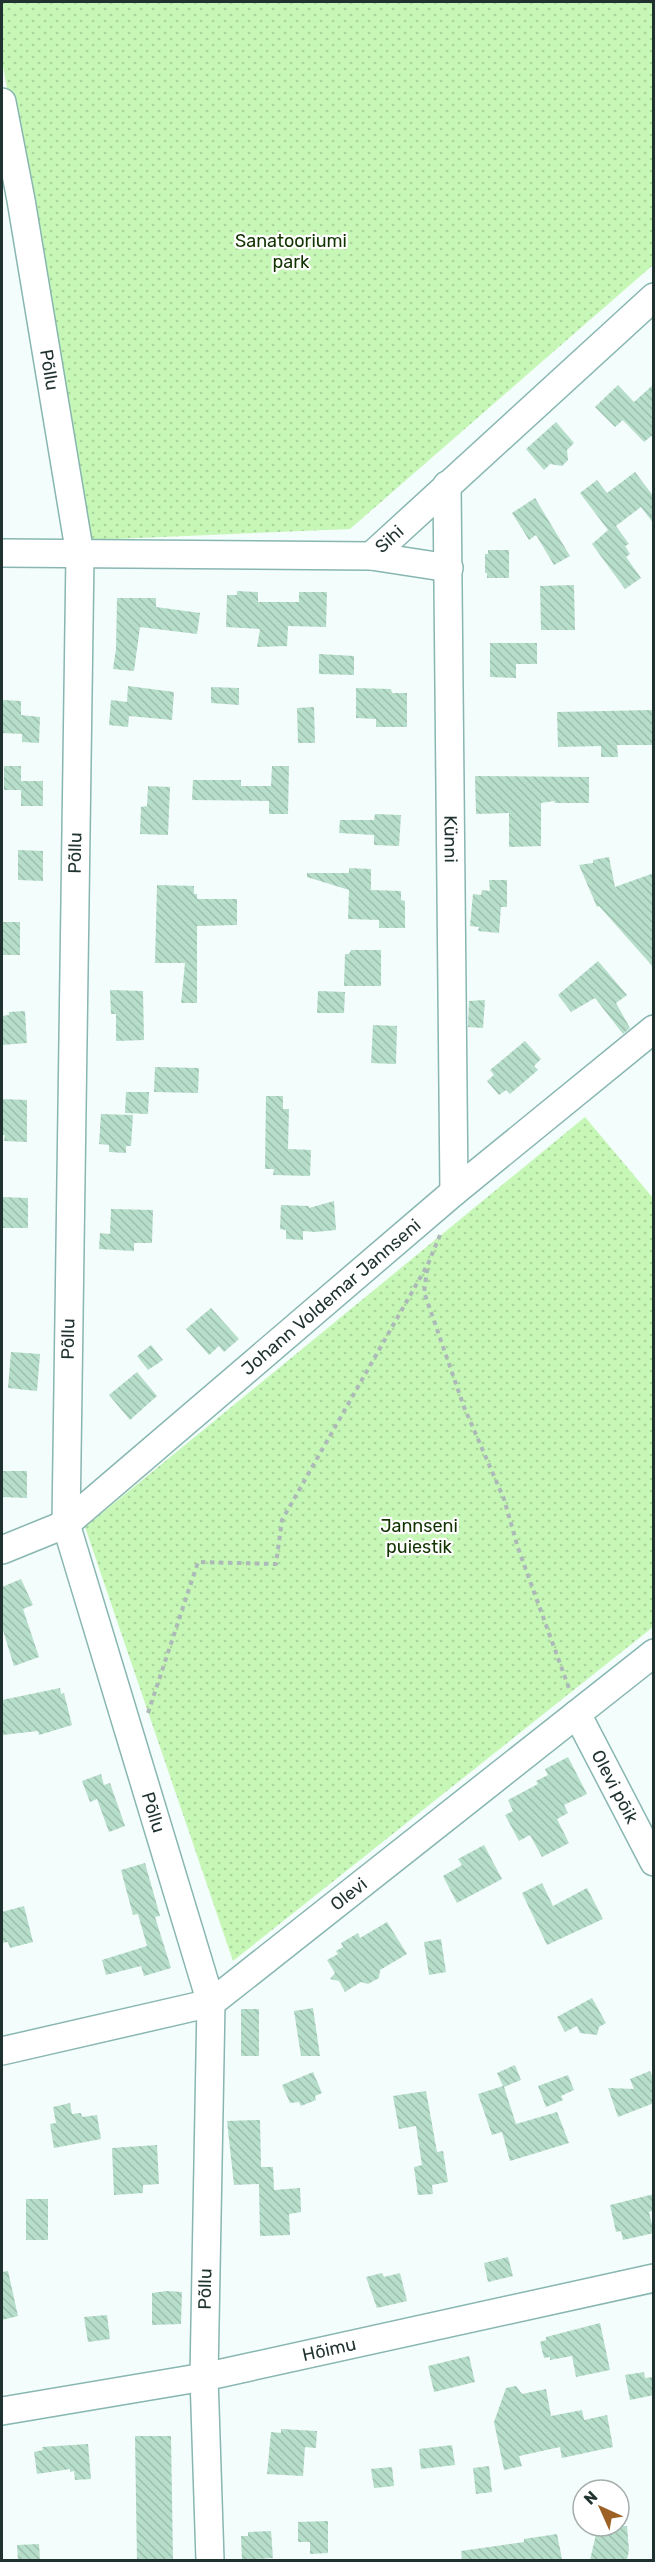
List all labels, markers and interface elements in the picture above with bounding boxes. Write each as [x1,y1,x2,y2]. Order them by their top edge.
park label: Sanatooriumi park [235,230,347,273]
street label: Põllu [35,348,63,392]
street label: Sihi [371,521,408,558]
street label: Künni [439,815,462,863]
street label: Põllu [64,832,86,874]
street label: Johann Voldemar Jannseni [237,1214,425,1380]
street label: Põllu [57,1318,79,1360]
park label: Jannseni puiestik [380,1515,458,1558]
street label: Olevi põik [587,1746,643,1828]
street label: Põllu [137,1789,170,1835]
street label: Olevi [326,1873,372,1915]
street label: Põllu [194,2268,216,2310]
street label: Hõimu [300,2333,358,2366]
north arrow [571,2478,631,2538]
text: N [580,2487,602,2509]

